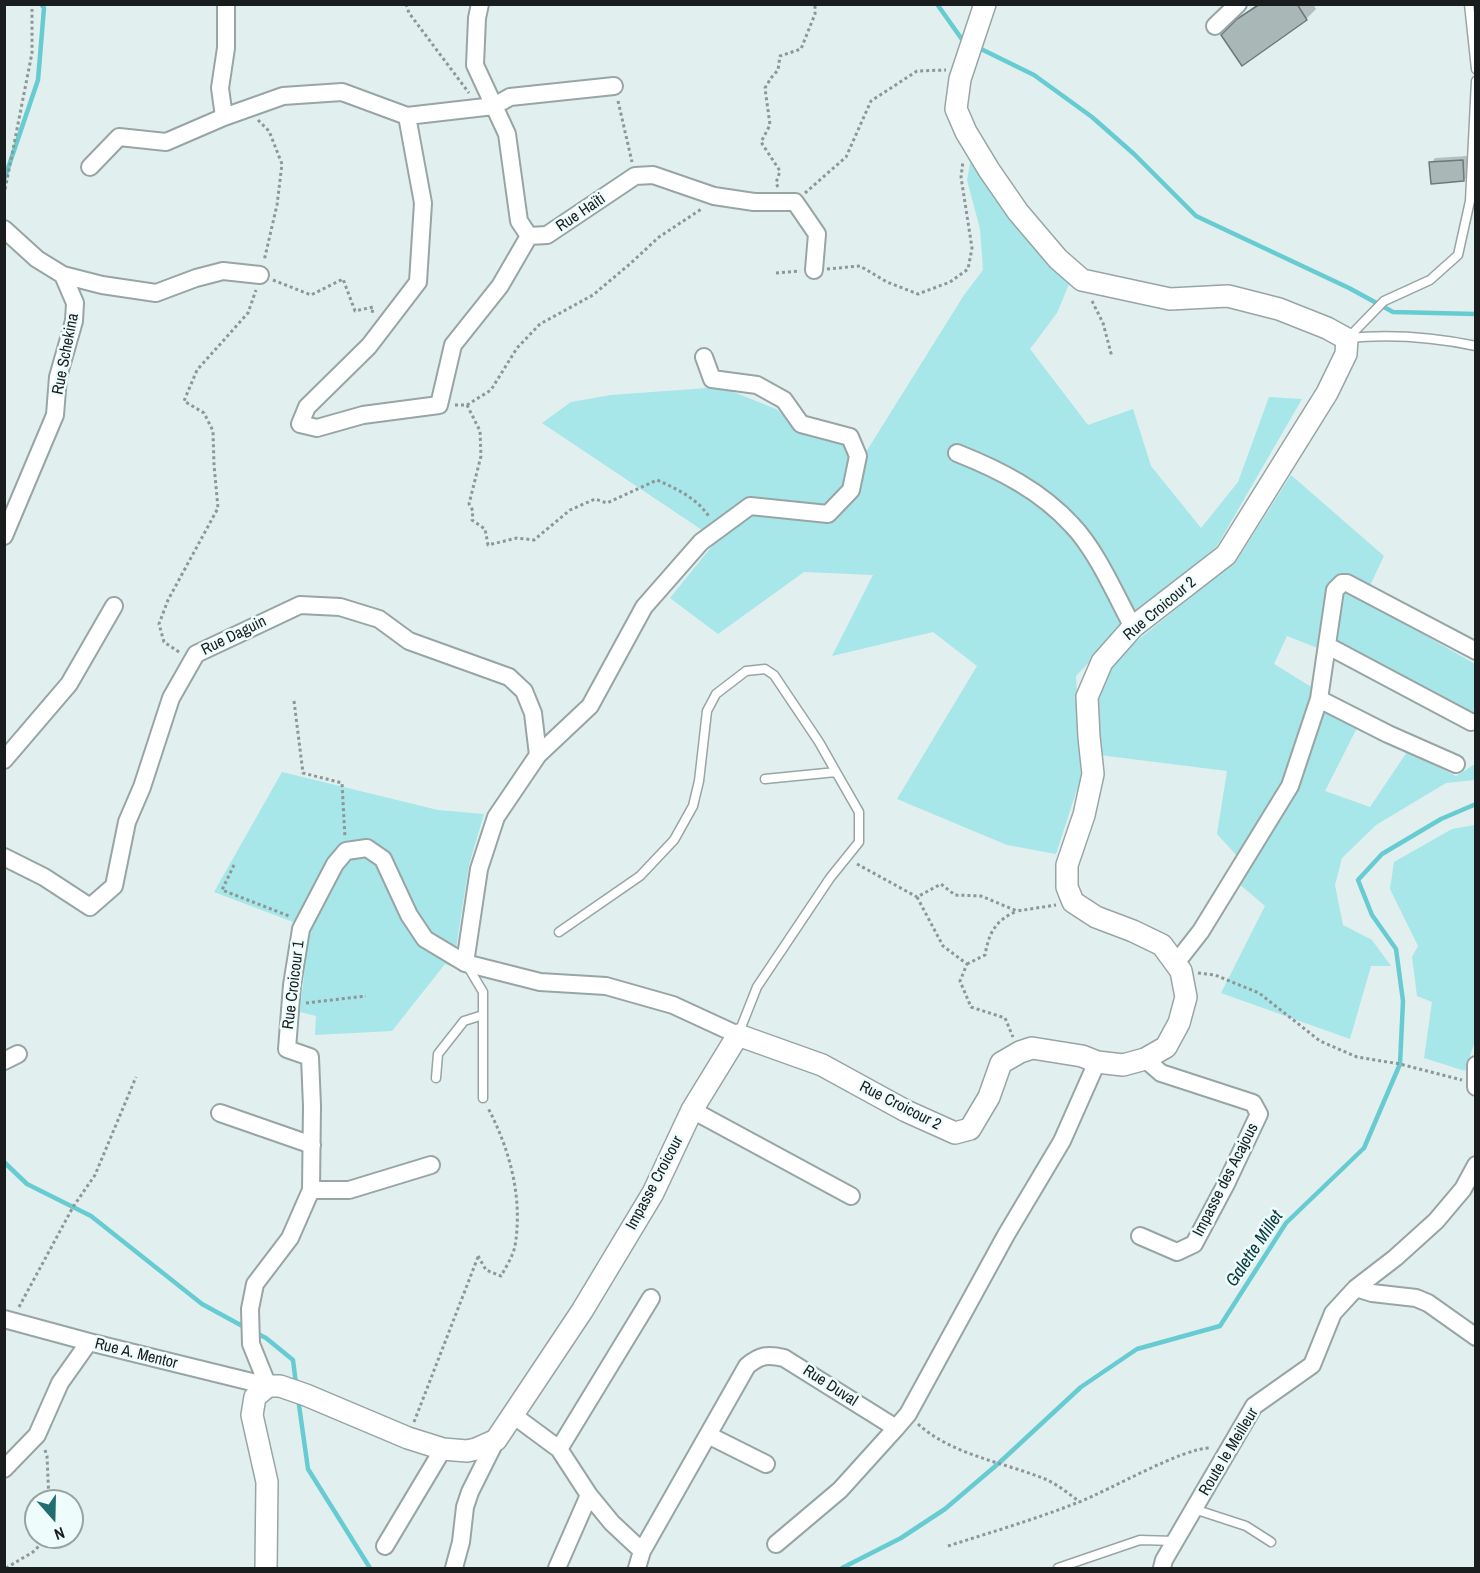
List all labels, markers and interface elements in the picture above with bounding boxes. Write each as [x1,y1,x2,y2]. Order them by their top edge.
street label: Rue Haïti [553,190,609,236]
street label: Rue Schekina [49,312,83,396]
street label: Rue Croicour 2 [1120,573,1200,645]
street label: Rue Daguin [198,612,270,660]
street label: Rue Croicour 1 [279,940,309,1030]
street label: Rue Croicour 2 [856,1077,944,1135]
street label: Impasse des Acajous [1189,1120,1263,1240]
street label: Impasse Croicour [622,1133,688,1233]
water label: Galette Millet [1222,1207,1288,1291]
street label: Rue A. Mentor [93,1334,179,1374]
street label: Rue Duval [799,1361,861,1411]
street label: Route le Meilleur [1195,1405,1263,1499]
north arrow [24,1489,84,1549]
text: N [51,1522,68,1546]

